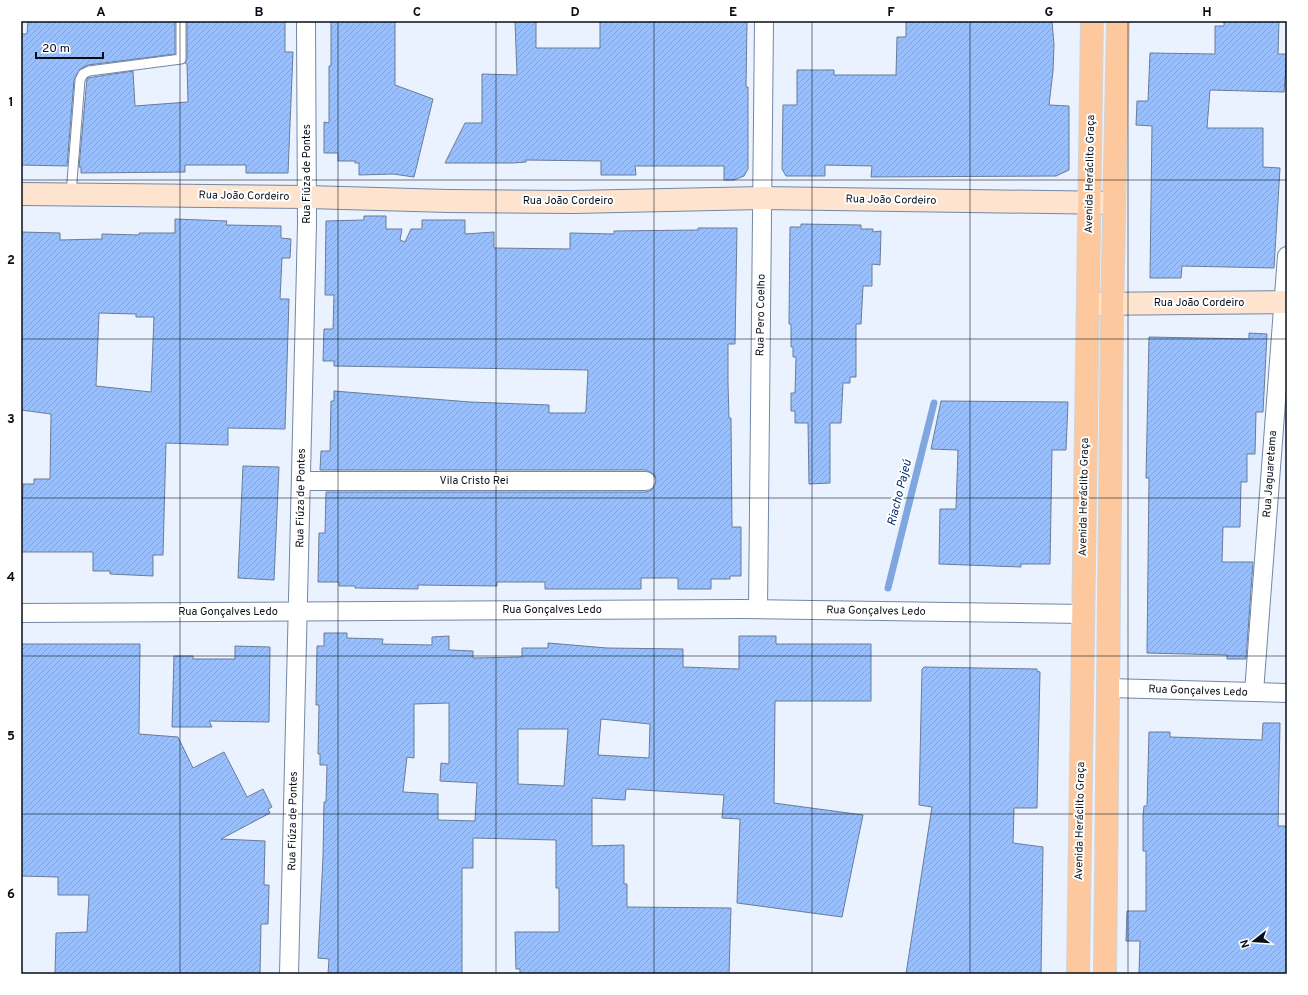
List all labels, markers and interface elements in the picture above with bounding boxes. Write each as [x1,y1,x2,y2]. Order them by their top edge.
text: A [96,5,106,21]
text: B [255,5,264,21]
text: C [413,5,421,21]
text: D [570,5,580,21]
text: E [729,5,737,21]
text: F [887,5,895,21]
text: G [1045,5,1054,21]
text: H [1202,5,1212,21]
scale bar [36,34,103,60]
text: 20 m [42,41,70,57]
text: 1 [8,95,14,111]
street label: Avenida Heráclito Graça [1082,114,1098,233]
street label: Rua Fiúza de Pontes [300,124,314,224]
street label: Rua João Cordeiro [199,188,289,204]
street label: Rua João Cordeiro [846,192,936,208]
street label: Rua João Cordeiro [523,194,613,208]
text: 2 [7,253,15,269]
street label: Rua Pero Coelho [753,274,769,356]
street label: Rua João Cordeiro [1154,296,1244,310]
text: 3 [7,412,15,428]
street label: Rua Jaguaretama [1260,430,1280,518]
street label: Avenida Heráclito Graça [1076,437,1092,556]
street label: Rua Fiúza de Pontes [293,448,309,548]
water label: Riacho Pajeú [884,457,916,528]
street label: Vila Cristo Rei [440,474,508,488]
text: 4 [7,570,15,586]
street label: Rua Gonçalves Ledo [502,603,602,617]
street label: Rua Gonçalves Ledo [826,603,926,619]
street label: Rua Gonçalves Ledo [178,605,278,619]
street label: Rua Gonçalves Ledo [1148,682,1248,700]
text: 5 [7,729,15,745]
street label: Avenida Heráclito Graça [1072,761,1088,880]
street label: Rua Fiúza de Pontes [285,771,301,871]
text: 6 [7,887,15,903]
north arrow [1234,921,1274,961]
text: N [1238,938,1253,949]

